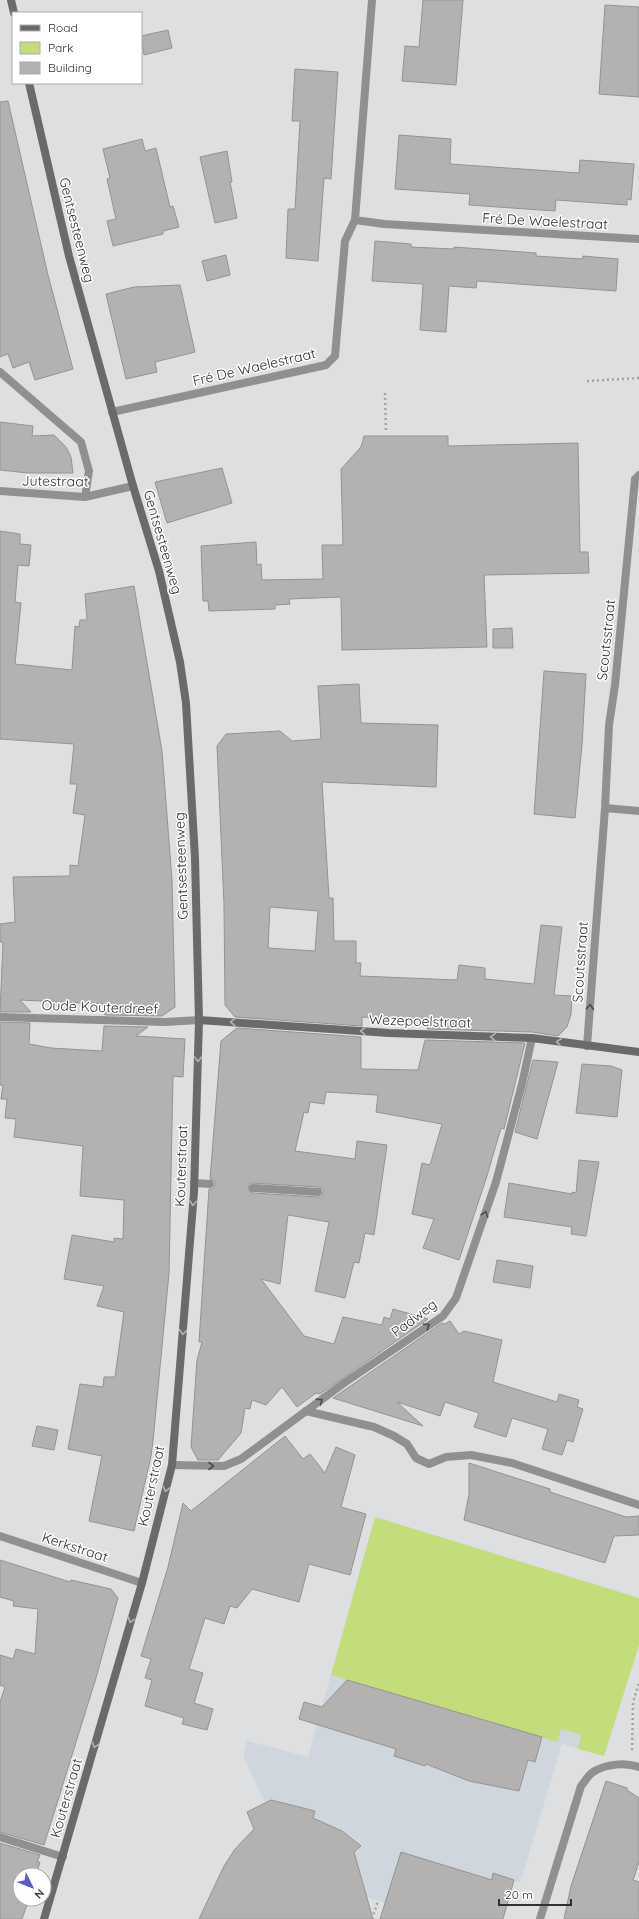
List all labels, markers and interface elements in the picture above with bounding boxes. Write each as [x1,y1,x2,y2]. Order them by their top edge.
legend [12,12,142,84]
text: Road [48,20,78,35]
text: Park [48,40,73,55]
text: Building [48,60,92,75]
street label: Gentsesteenweg [55,176,99,284]
street label: Fré De Waelestraat [482,209,608,233]
street label: Fré De Waelestraat [191,344,318,390]
street label: Jutestraat [21,471,89,491]
street label: Gentsesteenweg [140,488,186,596]
street label: Scoutsstraat [593,598,619,681]
street label: Gentsesteenweg [170,812,192,920]
street label: Scoutsstraat [568,920,592,1003]
street label: Oude Kouterdreef [41,996,159,1018]
one-way arrow [585,1004,594,1010]
street label: Wezepoelstraat [369,1010,472,1032]
one-way arrow [230,1018,236,1027]
one-way arrow [360,1027,366,1036]
one-way arrow [490,1033,496,1041]
one-way arrow [556,1038,562,1047]
one-way arrow [193,1056,202,1062]
street label: Kouterstraat [171,1124,191,1207]
one-way arrow [188,1200,197,1206]
one-way arrow [480,1210,488,1217]
street label: Padweg [388,1295,440,1341]
one-way arrow [423,1323,430,1331]
one-way arrow [178,1329,187,1335]
one-way arrow [316,1398,323,1405]
street label: Kouterstraat [134,1444,168,1528]
one-way arrow [208,1462,214,1470]
one-way arrow [162,1485,171,1492]
street label: Kerkstraat [40,1528,110,1566]
one-way arrow [127,1616,136,1623]
one-way arrow [91,1741,100,1748]
street label: Kouterstraat [46,1756,86,1840]
north arrow [12,1867,52,1907]
scale bar [499,1881,571,1907]
text: N [31,1886,47,1902]
text: 20 m [505,1887,533,1902]

